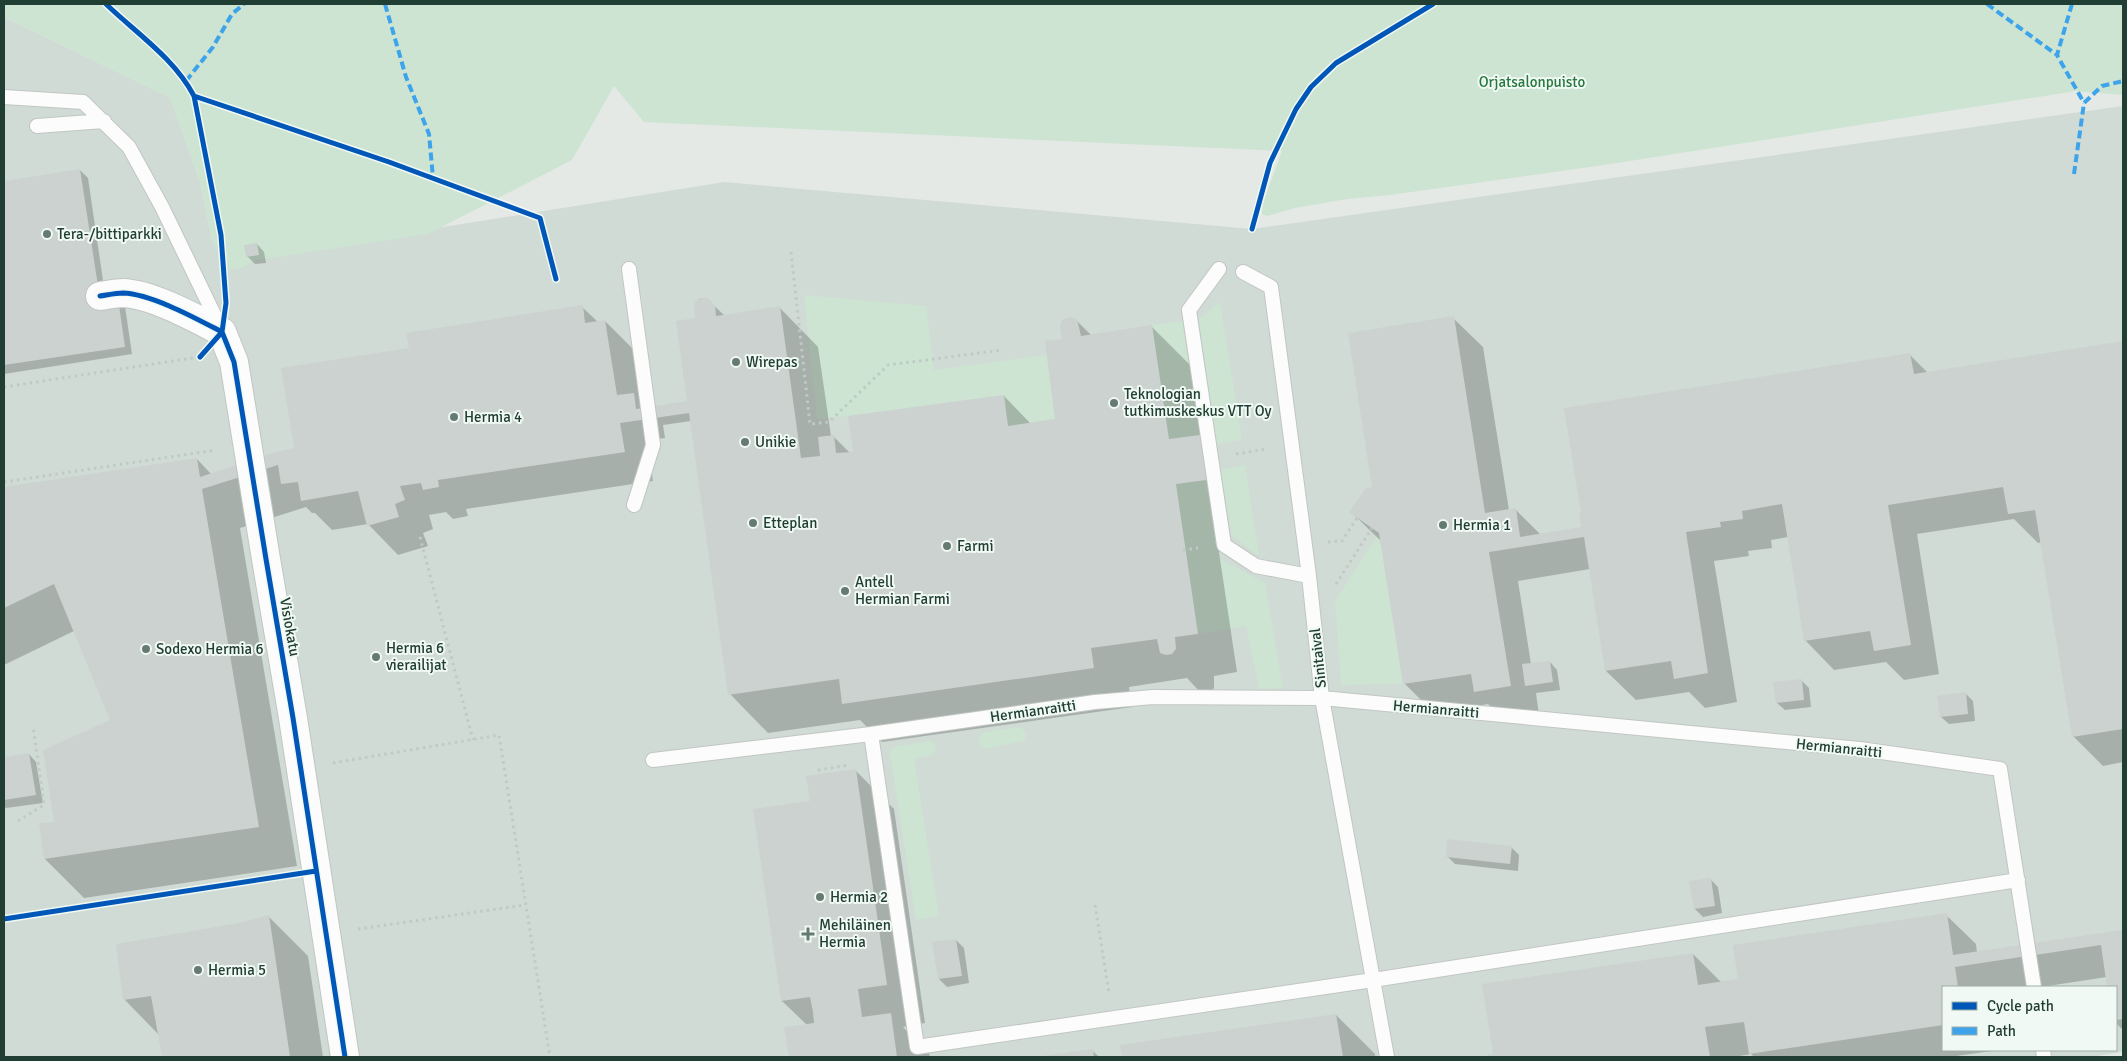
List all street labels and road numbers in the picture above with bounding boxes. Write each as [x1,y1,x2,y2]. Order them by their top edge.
street label: Visiokatu [276,596,304,658]
street label: Sinitaival [1306,627,1330,689]
street label: Hermianraitti [989,696,1077,726]
street label: Hermianraitti [1392,696,1480,722]
street label: Hermianraitti [1795,735,1883,761]

